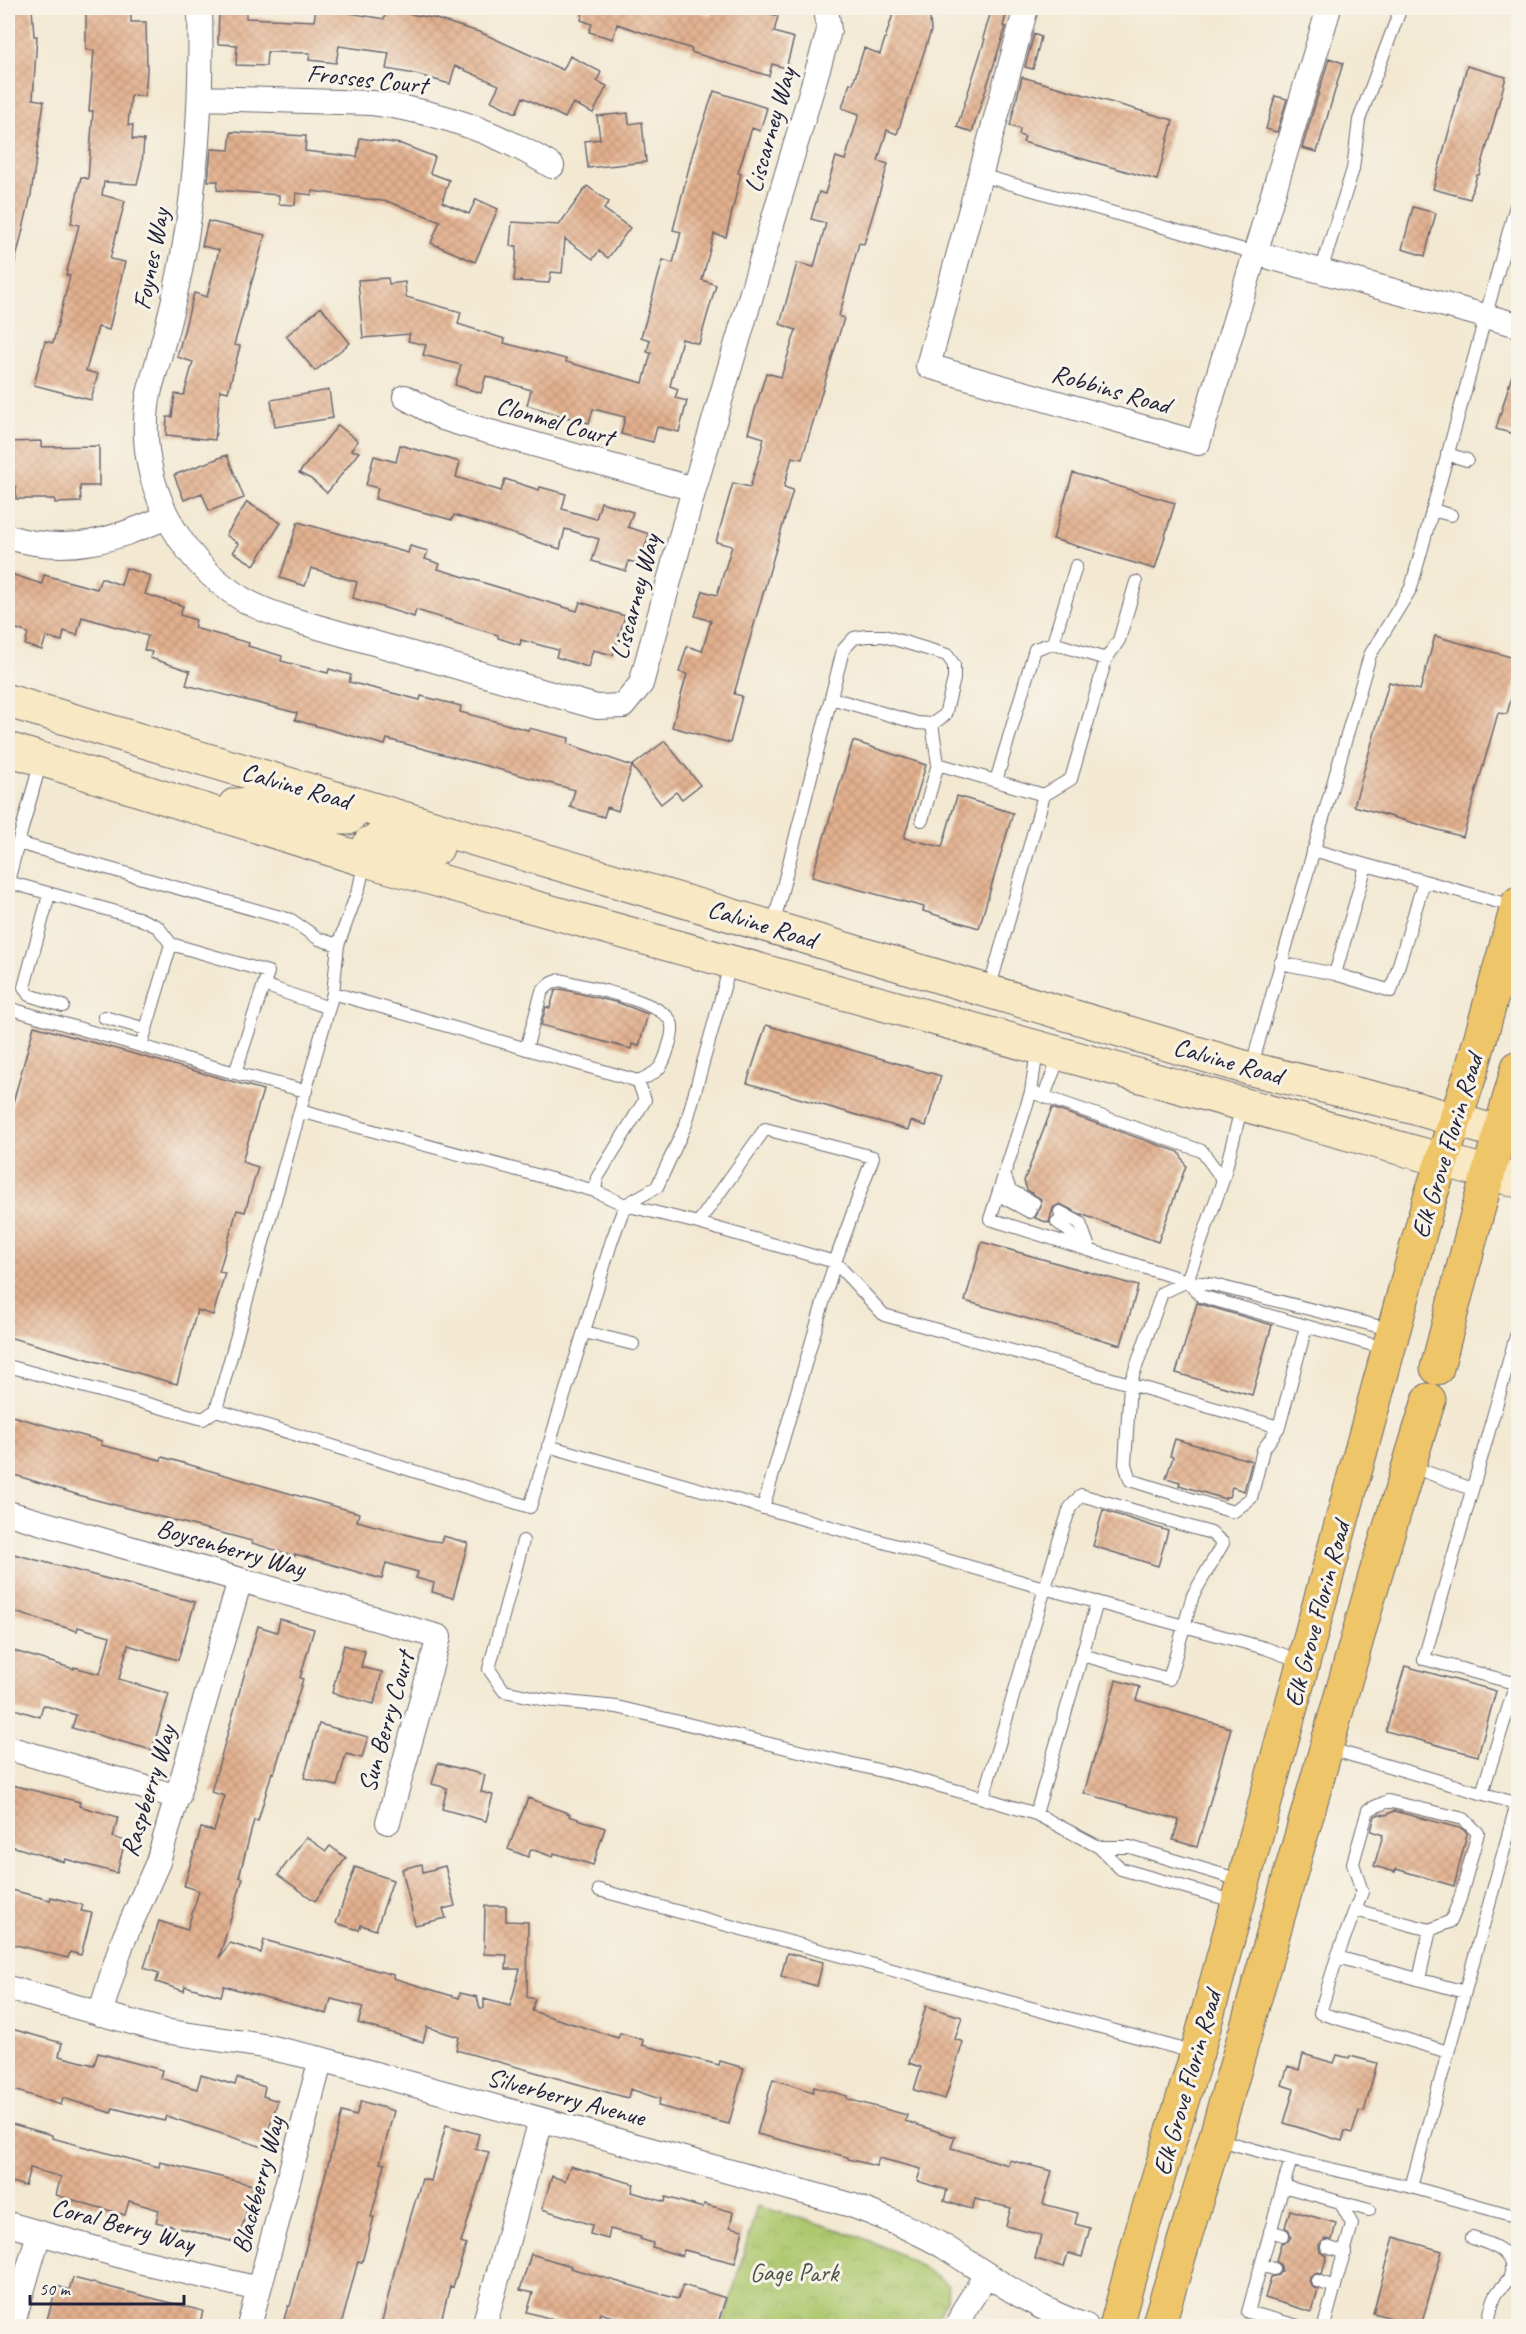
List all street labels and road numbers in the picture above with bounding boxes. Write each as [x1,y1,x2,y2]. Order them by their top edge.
street label: Frosses Court [305,56,432,102]
street label: Liscarney Way [736,62,804,196]
street label: Foynes Way [125,203,177,313]
street label: Robbins Road [1048,356,1178,423]
street label: Clonmel Court [493,389,621,454]
street label: Liscarney Way [602,529,668,663]
street label: Calvine Road [238,755,358,818]
street label: Calvine Road [704,892,824,957]
street label: Calvine Road [1170,1030,1290,1093]
street label: Elk Grove Florin Road [1403,1047,1492,1242]
street label: Boysenberry Way [153,1511,311,1586]
street label: Elk Grove Florin Road [1276,1514,1359,1710]
street label: Sun Berry Court [350,1645,423,1796]
street label: Raspberry Way [112,1719,184,1861]
street label: Elk Grove Florin Road [1145,1983,1230,2179]
street label: Silverberry Avenue [483,2060,650,2134]
street label: Blackberry Way [224,2111,293,2257]
street label: Coral Berry Way [48,2190,200,2260]

